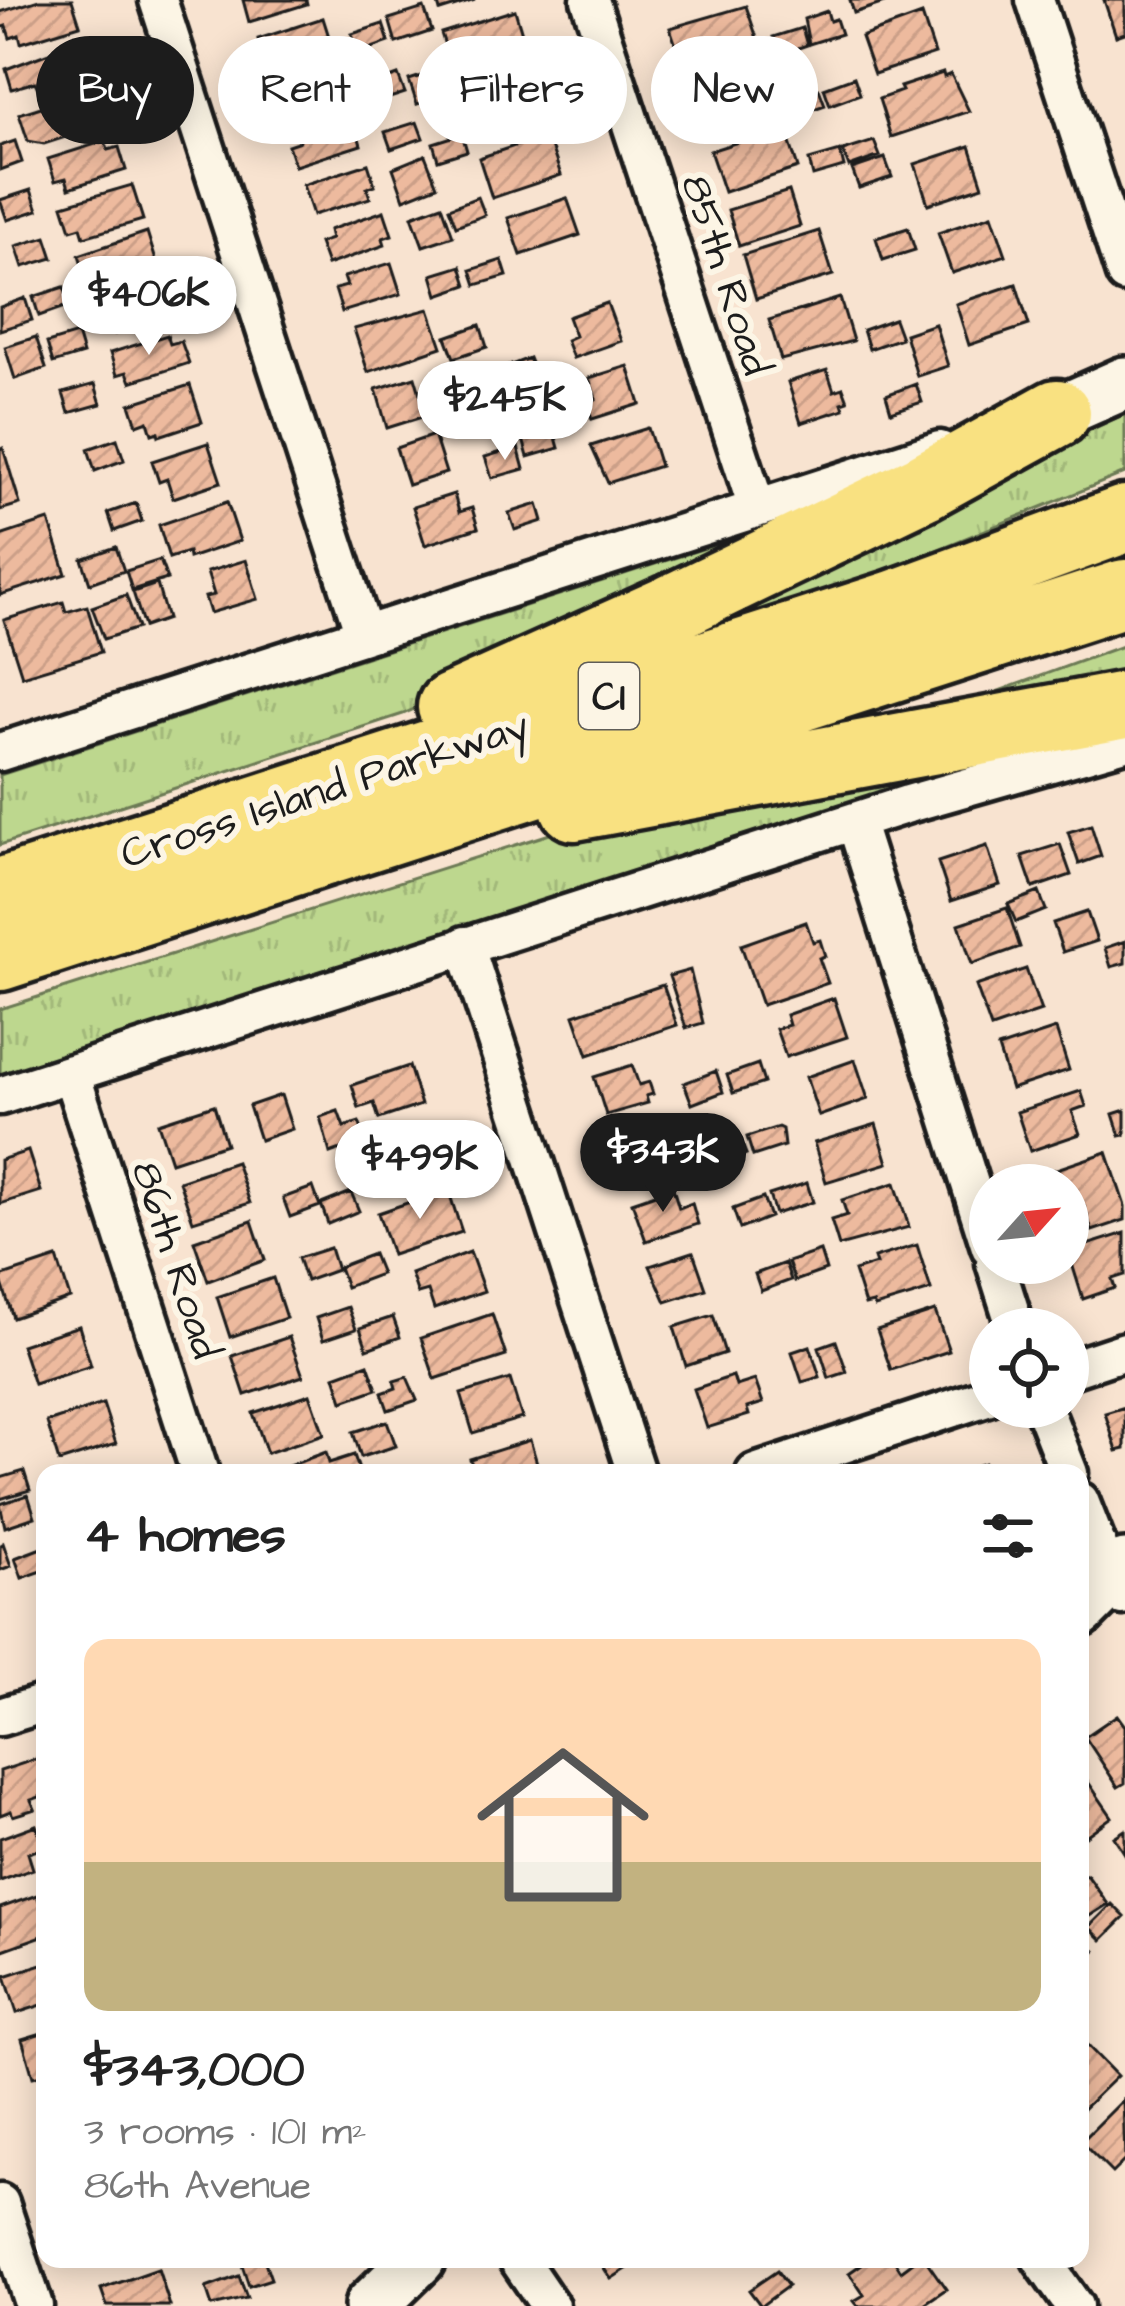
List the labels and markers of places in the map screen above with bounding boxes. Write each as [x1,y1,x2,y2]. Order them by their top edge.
pin: $406K [65,256,233,358]
pin: $245K [421,361,589,463]
pin: $343K [579,1113,747,1215]
pin: $499K [336,1120,504,1222]

